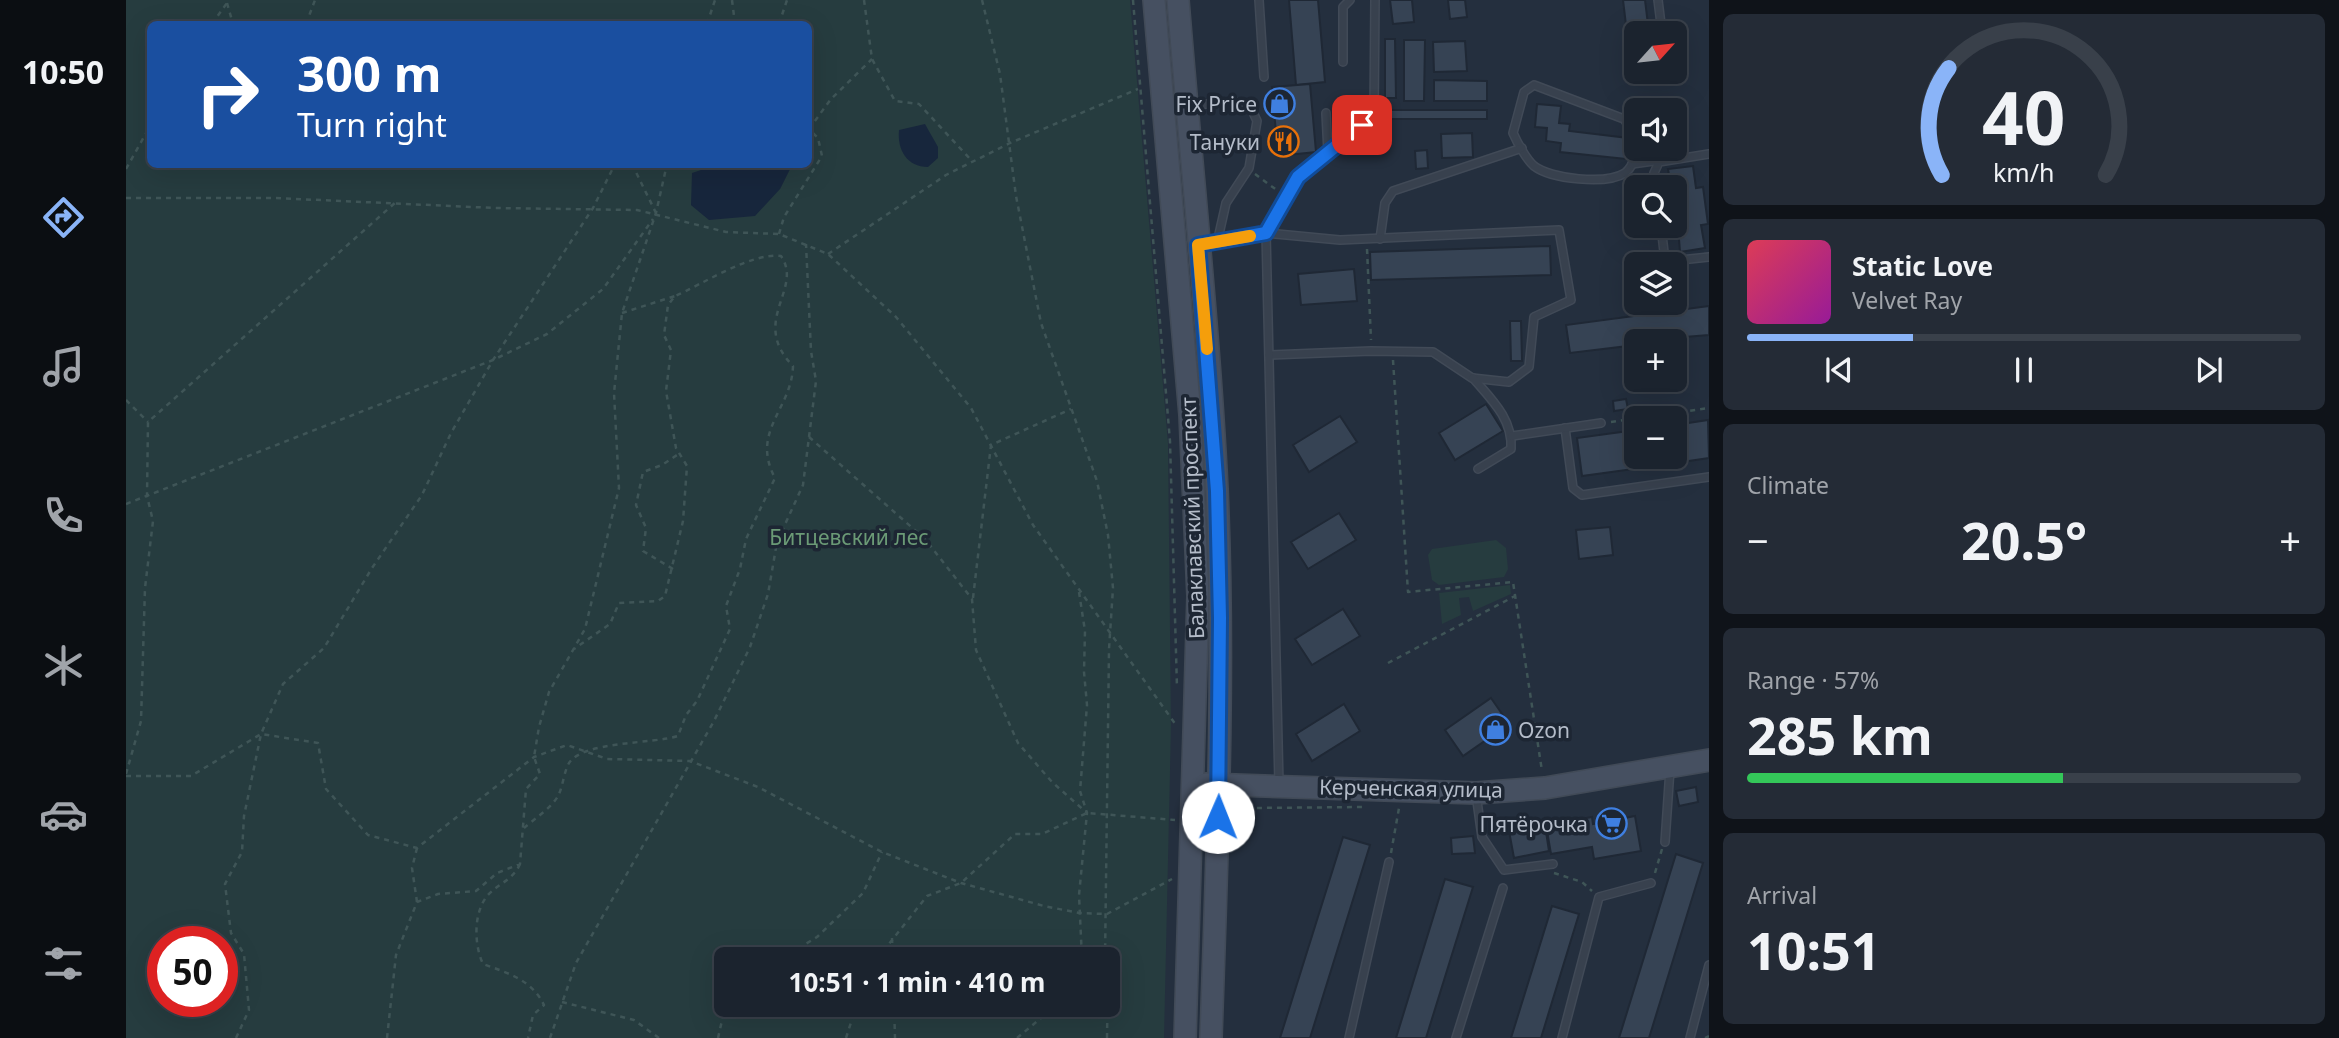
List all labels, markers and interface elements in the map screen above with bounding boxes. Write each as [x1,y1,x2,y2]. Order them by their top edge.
north arrow [1624,21,1687,84]
map controls [1624,21,1687,469]
text: 300 m [297,40,442,106]
icon: right [182,49,273,140]
text: 10:50 [22,50,104,93]
text: 40 [1982,68,2066,167]
shop icon: Fix Price [1263,87,1297,121]
place label: Fix Price [1175,90,1257,118]
pin [1332,95,1392,155]
button: sound [1624,98,1687,161]
text: Turn right [297,103,447,146]
icon: arrive [1343,106,1381,144]
restaurant icon: Тануки [1266,125,1300,159]
place label: Тануки [1190,128,1260,156]
text: km/h [1993,155,2055,189]
button: search [1624,175,1687,238]
icon: directions [39,193,88,242]
text: Static Love [1852,248,1993,284]
button: layers [1624,252,1687,315]
text: Velvet Ray [1852,284,1962,316]
button: + [1624,329,1687,392]
icon: music [39,342,88,391]
icon: previous [1820,351,1858,389]
icon: pause [2005,351,2043,389]
icon: next [2190,351,2228,389]
street label: Балаклавский проспект [1174,396,1210,639]
button: − [1624,406,1687,469]
text: Climate [1747,469,1829,501]
icon: phone [39,491,88,540]
text: 20.5° [1961,504,2087,575]
text: − [1747,514,1769,566]
text: + [2279,514,2301,566]
park label: Битцевский лес [769,523,929,551]
icon: climate [39,641,88,690]
text: Range · 57% [1747,664,1879,696]
text: 285 km [1747,699,1933,770]
shop icon: Ozon [1478,713,1512,747]
place label: Ozon [1518,716,1570,744]
street label: Керченская улица [1319,772,1503,804]
position arrow [1181,780,1255,854]
icon: car [39,790,88,839]
supermarket icon: Пятёрочка [1594,807,1628,841]
place label: Пятёрочка [1480,810,1588,838]
text: Arrival [1747,879,1817,911]
text: 10:51 [1747,914,1881,985]
speed limit sign: 50 [147,926,238,1017]
icon: filters [39,939,88,988]
text: 10:51 · 1 min · 410 m [789,964,1045,1000]

